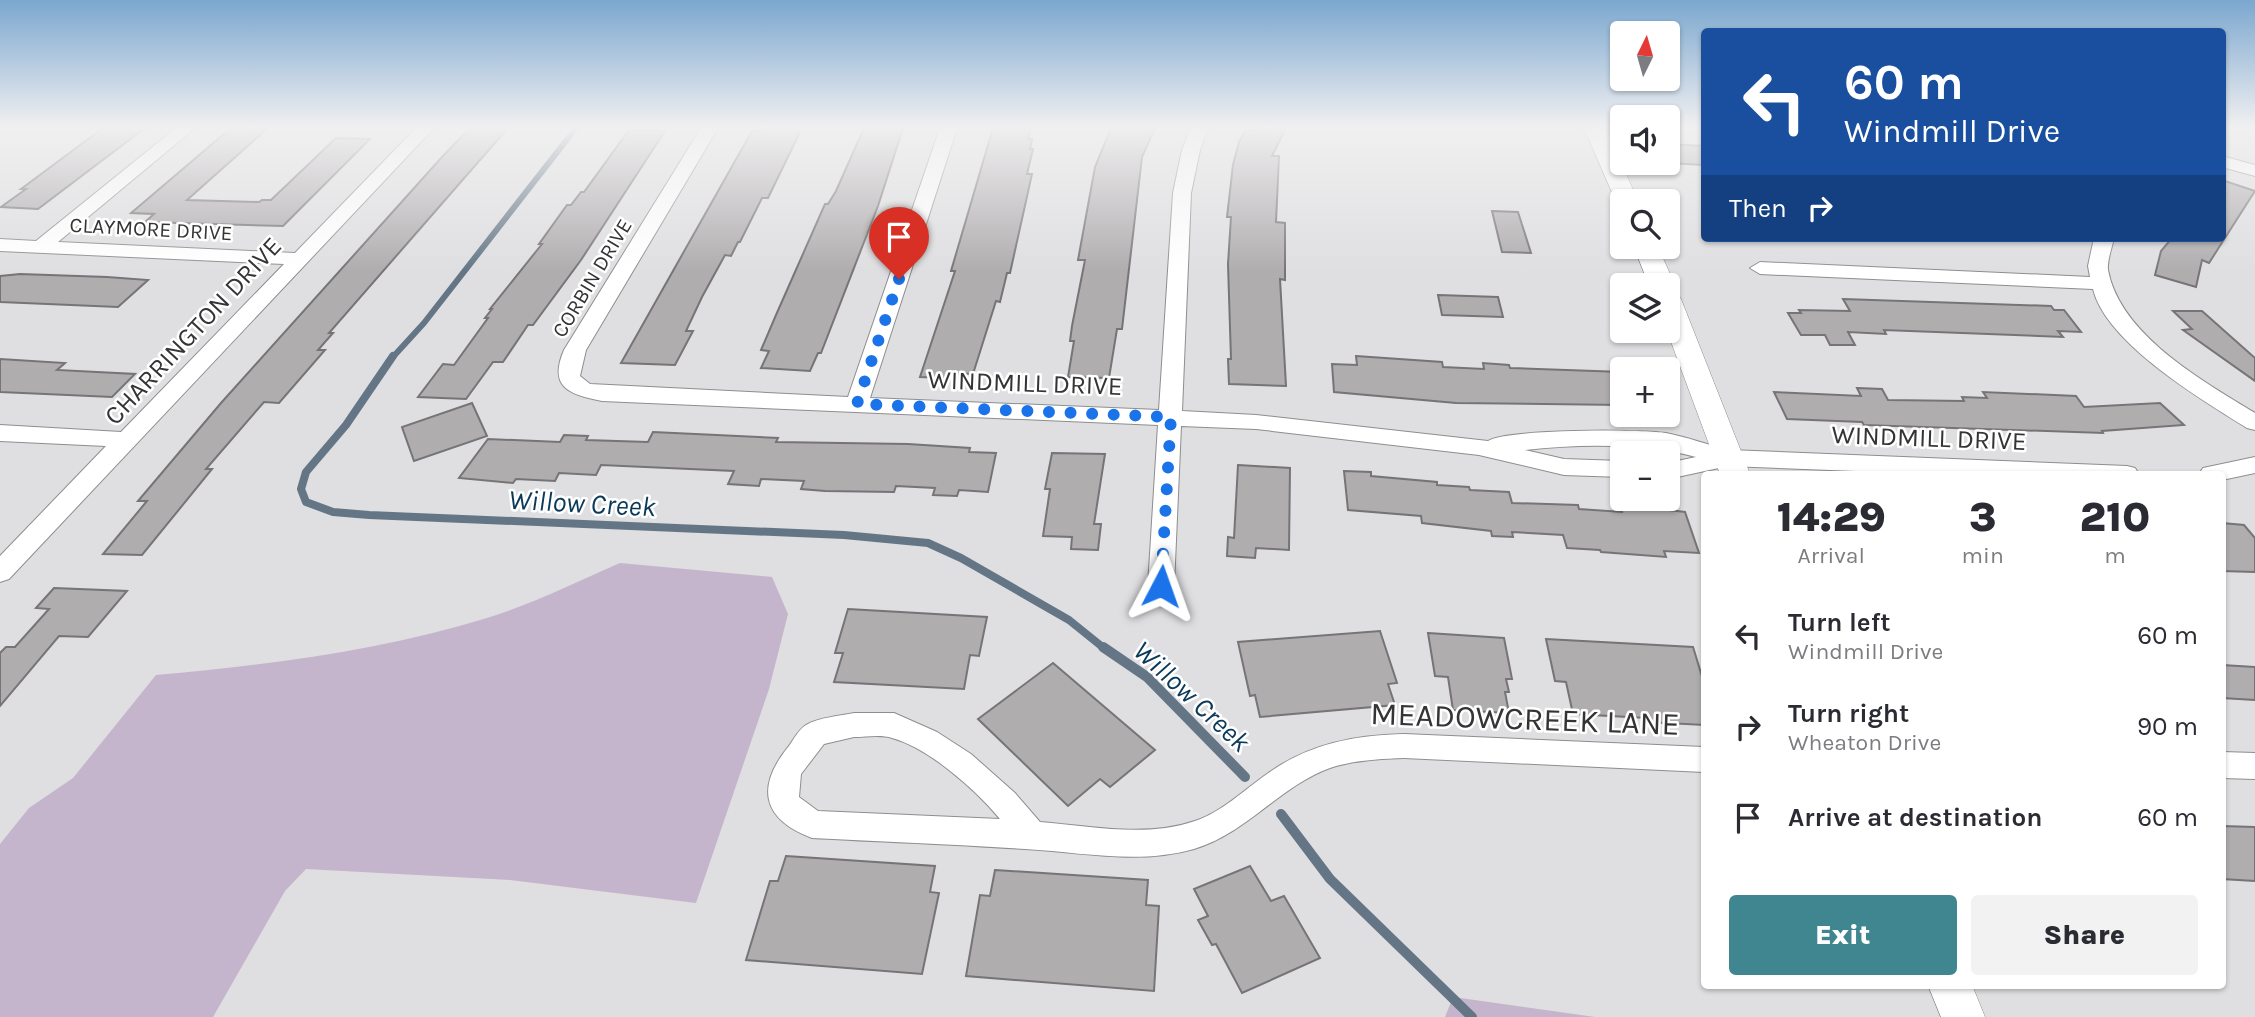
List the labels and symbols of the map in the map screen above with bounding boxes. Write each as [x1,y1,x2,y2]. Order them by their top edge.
north arrow [1610,21,1680,91]
pin [869,207,929,279]
street label: CLAYMORE DRIVE [69,213,233,245]
street label: CORBIN DRIVE [547,214,637,342]
street label: CHARRINGTON DRIVE [98,231,288,431]
street label: WINDMILL DRIVE [927,364,1123,402]
street label: WINDMILL DRIVE [1831,419,2027,457]
water label: Willow Creek [508,483,657,523]
position arrow [1124,549,1198,623]
water label: Willow Creek [1127,634,1258,759]
street label: MEADOWCREEK LANE [1370,695,1680,743]

